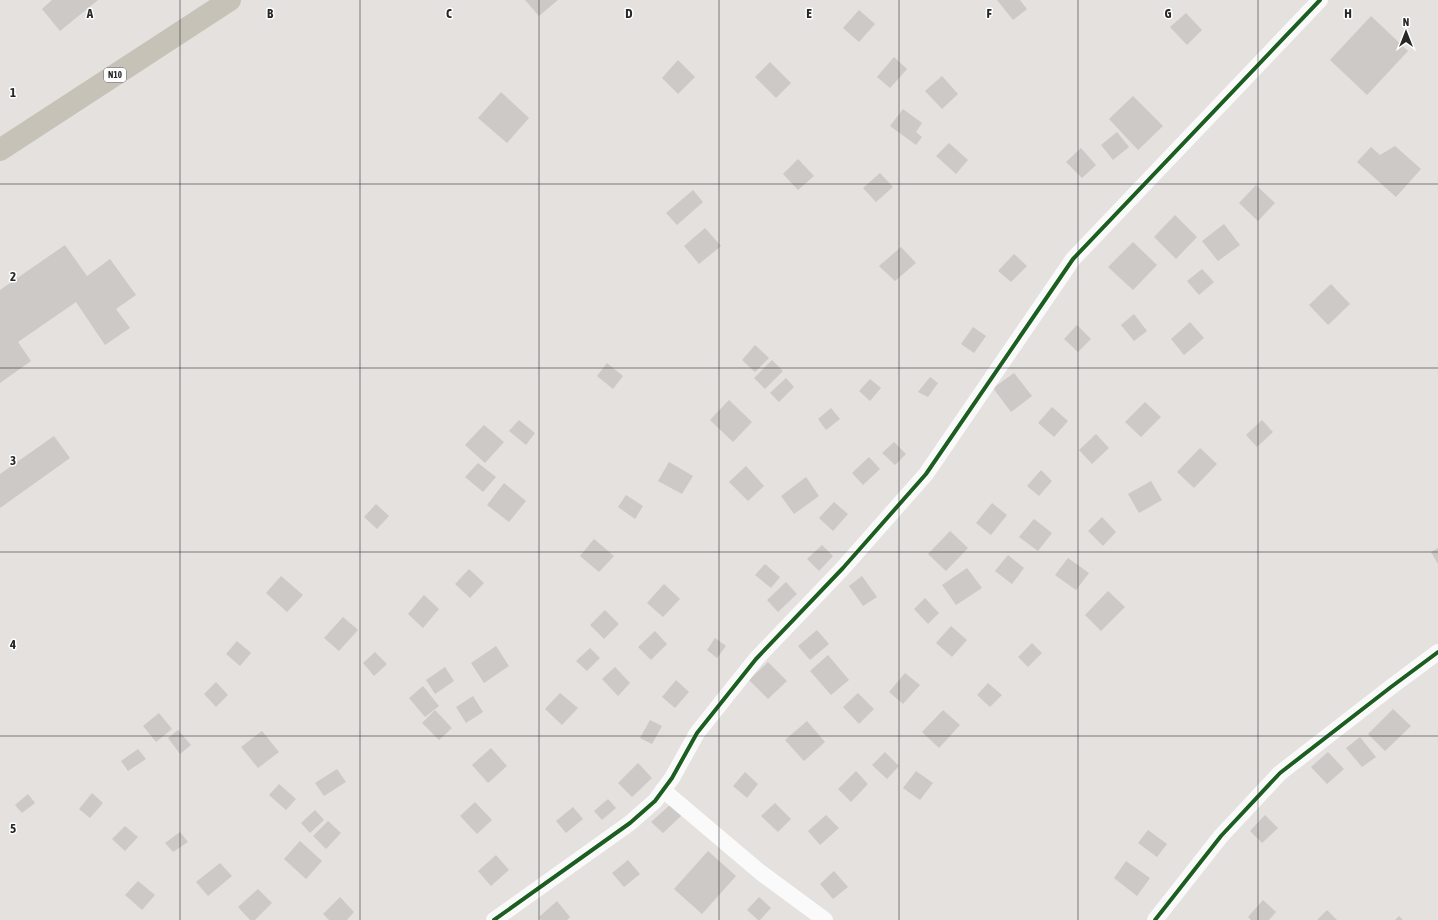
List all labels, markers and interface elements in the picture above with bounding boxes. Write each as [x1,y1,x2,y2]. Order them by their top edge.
text: A [86,6,94,21]
text: B [267,6,274,21]
text: C [446,6,452,21]
text: D [625,6,633,21]
text: E [806,6,812,21]
text: F [986,6,992,21]
text: G [1165,6,1172,21]
text: H [1344,6,1352,21]
north arrow [1386,12,1426,52]
text: N [1403,16,1409,28]
road number: N10 [104,68,126,82]
text: 1 [10,85,16,100]
text: 2 [10,269,16,284]
text: 3 [10,453,16,468]
text: 4 [9,637,16,652]
text: 5 [10,821,16,836]

